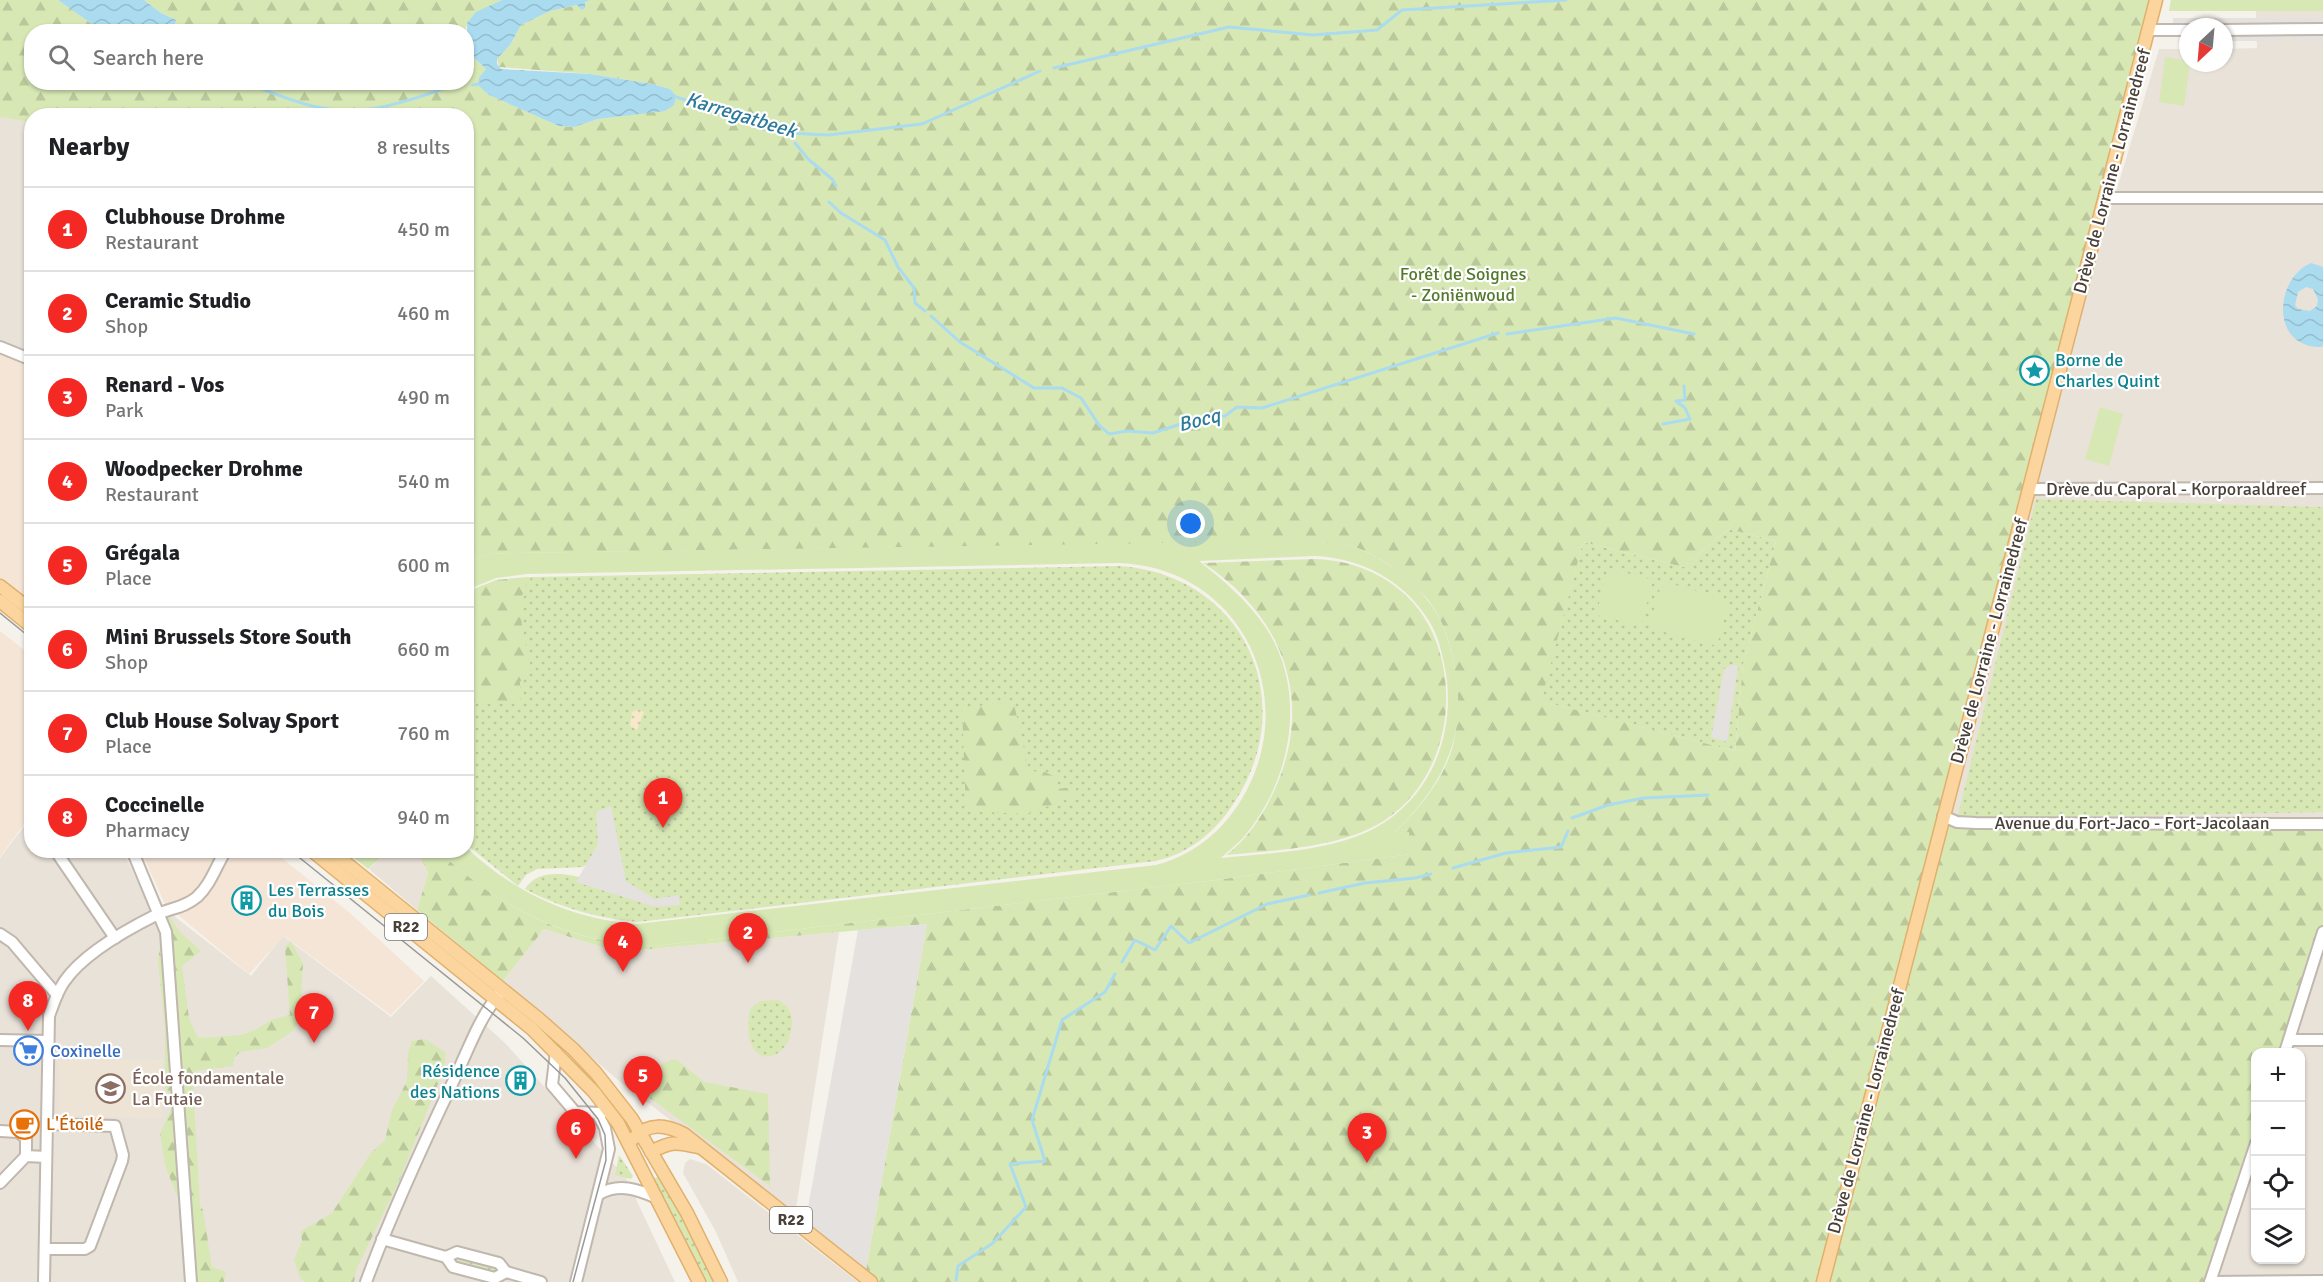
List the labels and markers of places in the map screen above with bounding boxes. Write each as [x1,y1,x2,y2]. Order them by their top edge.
place label: Borne de Charles Quint [2055,349,2160,392]
place icon: Borne de Charles Quint [2018,354,2050,386]
pin: 1 [644,778,682,828]
place label: Les Terrasses du Bois [268,879,369,922]
building icon: Les Terrasses du Bois [231,884,263,916]
pin: 2 [728,914,768,963]
pin: 4 [604,922,642,972]
pin: 8 [9,982,48,1031]
pin: 7 [294,994,334,1043]
supermarket icon: Coxinelle [13,1035,45,1067]
place label: Coxinelle [50,1040,121,1062]
pin: 5 [624,1056,662,1106]
place label: Résidence des Nations [410,1060,500,1103]
building icon: Résidence des Nations [505,1065,537,1097]
place label: École fondamentale La Futaie [132,1067,284,1110]
school or university icon: École fondamentale La Futaie [95,1072,127,1104]
cafe icon: L'Étoilé [9,1108,41,1140]
pin: 6 [556,1110,596,1159]
place label: L'Étoilé [46,1113,103,1135]
pin: 3 [1348,1114,1386,1163]

